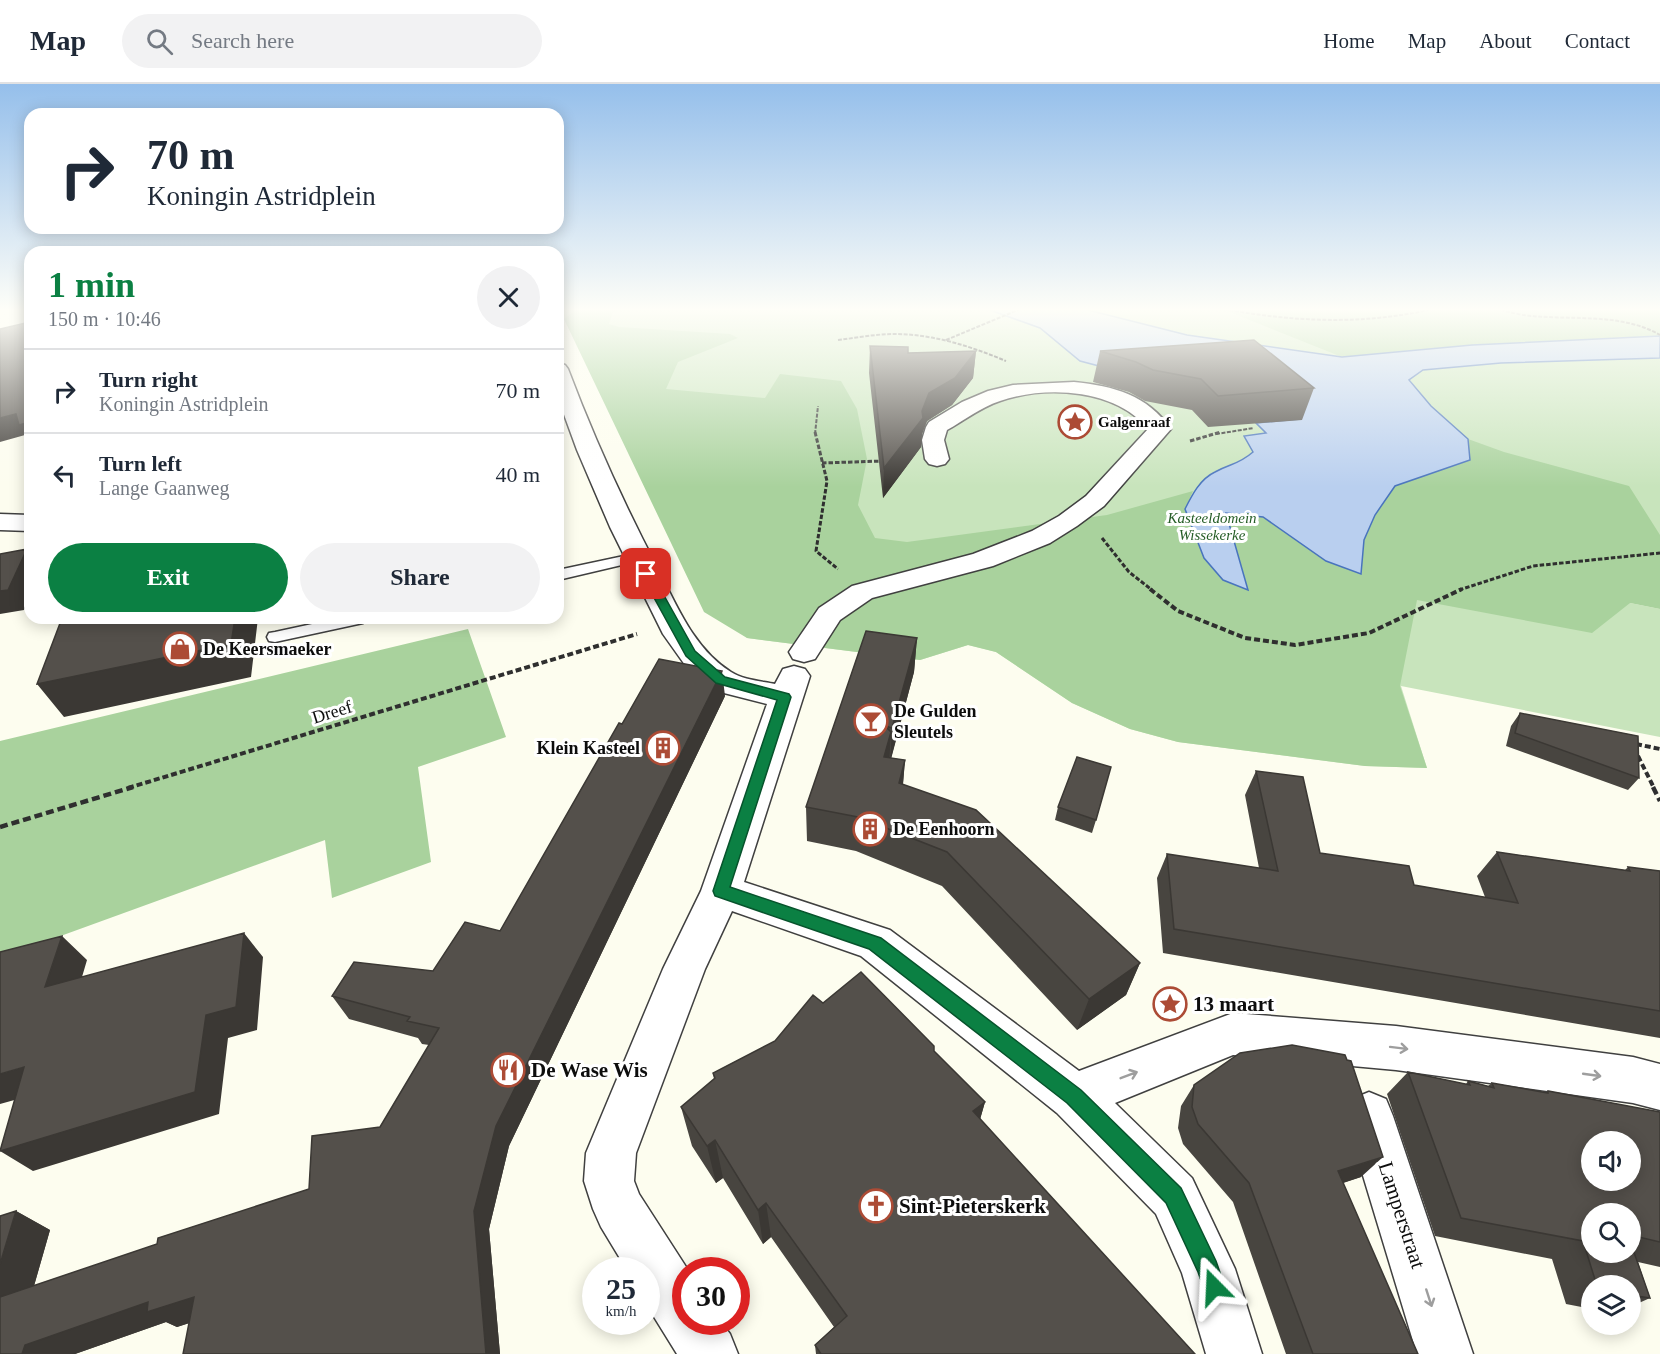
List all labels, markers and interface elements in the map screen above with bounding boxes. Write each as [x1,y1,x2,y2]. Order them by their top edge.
search box [122,14,542,68]
text: Map [30,25,86,56]
icon: search [143,25,176,58]
text: Search here [191,28,294,53]
text: Home [1323,29,1375,53]
text: Map [1408,29,1446,53]
text: About [1479,29,1532,53]
text: Contact [1565,29,1630,53]
icon: right [48,132,126,210]
text: 70 m [147,132,235,178]
text: Koningin Astridplein [147,181,376,211]
text: 1 min [48,265,135,305]
button: close [477,266,540,329]
text: 150 m · 10:46 [48,308,161,330]
text: Turn right [99,367,198,392]
icon: right [48,375,81,408]
text: 70 m [495,378,540,403]
text: Koningin Astridplein [99,393,268,415]
place icon: Galgenraaf [1057,404,1093,440]
place label: Galgenraaf [1098,414,1171,430]
text: Turn left [99,451,182,476]
icon: left [48,459,81,492]
text: 40 m [495,462,540,487]
text: Lange Gaanweg [99,477,230,499]
park label: Kasteeldomein Wissekerke [1166,510,1257,543]
button: Exit [48,543,288,612]
button: Share [300,543,540,612]
pin [620,548,671,599]
icon: arrive [629,557,662,590]
shop icon: De Keersmaeker [162,631,198,667]
place label: De Keersmaeker [203,639,331,659]
street label: Dreef [309,696,355,728]
place label: De Gulden Sleutels [894,701,977,742]
bar icon: De Gulden Sleutels [853,703,889,739]
building icon: Klein Kasteel [645,730,681,766]
place label: Klein Kasteel [537,738,640,758]
building icon: De Eenhoorn [852,811,888,847]
place label: De Eenhoorn [893,819,995,839]
place icon: 13 maart [1152,986,1188,1022]
place label: 13 maart [1193,992,1274,1016]
one-way arrow [1389,1043,1409,1054]
restaurant icon: De Wase Wis [490,1052,526,1088]
place label: De Wase Wis [531,1058,648,1082]
one-way arrow [1119,1069,1137,1080]
one-way arrow [1582,1069,1602,1080]
map controls [1581,1131,1641,1335]
button: sound [1581,1131,1641,1191]
street label: Lamperstraat [1373,1159,1431,1272]
church icon: Sint-Pieterskerk [858,1188,894,1224]
place label: Sint-Pieterskerk [899,1194,1046,1218]
button: search [1581,1203,1641,1263]
position arrow [1182,1255,1246,1319]
speed limit sign: 30 [672,1257,750,1335]
text: 25 [606,1272,636,1305]
button: layers [1581,1275,1641,1335]
one-way arrow [1424,1288,1435,1307]
text: km/h [606,1303,636,1319]

